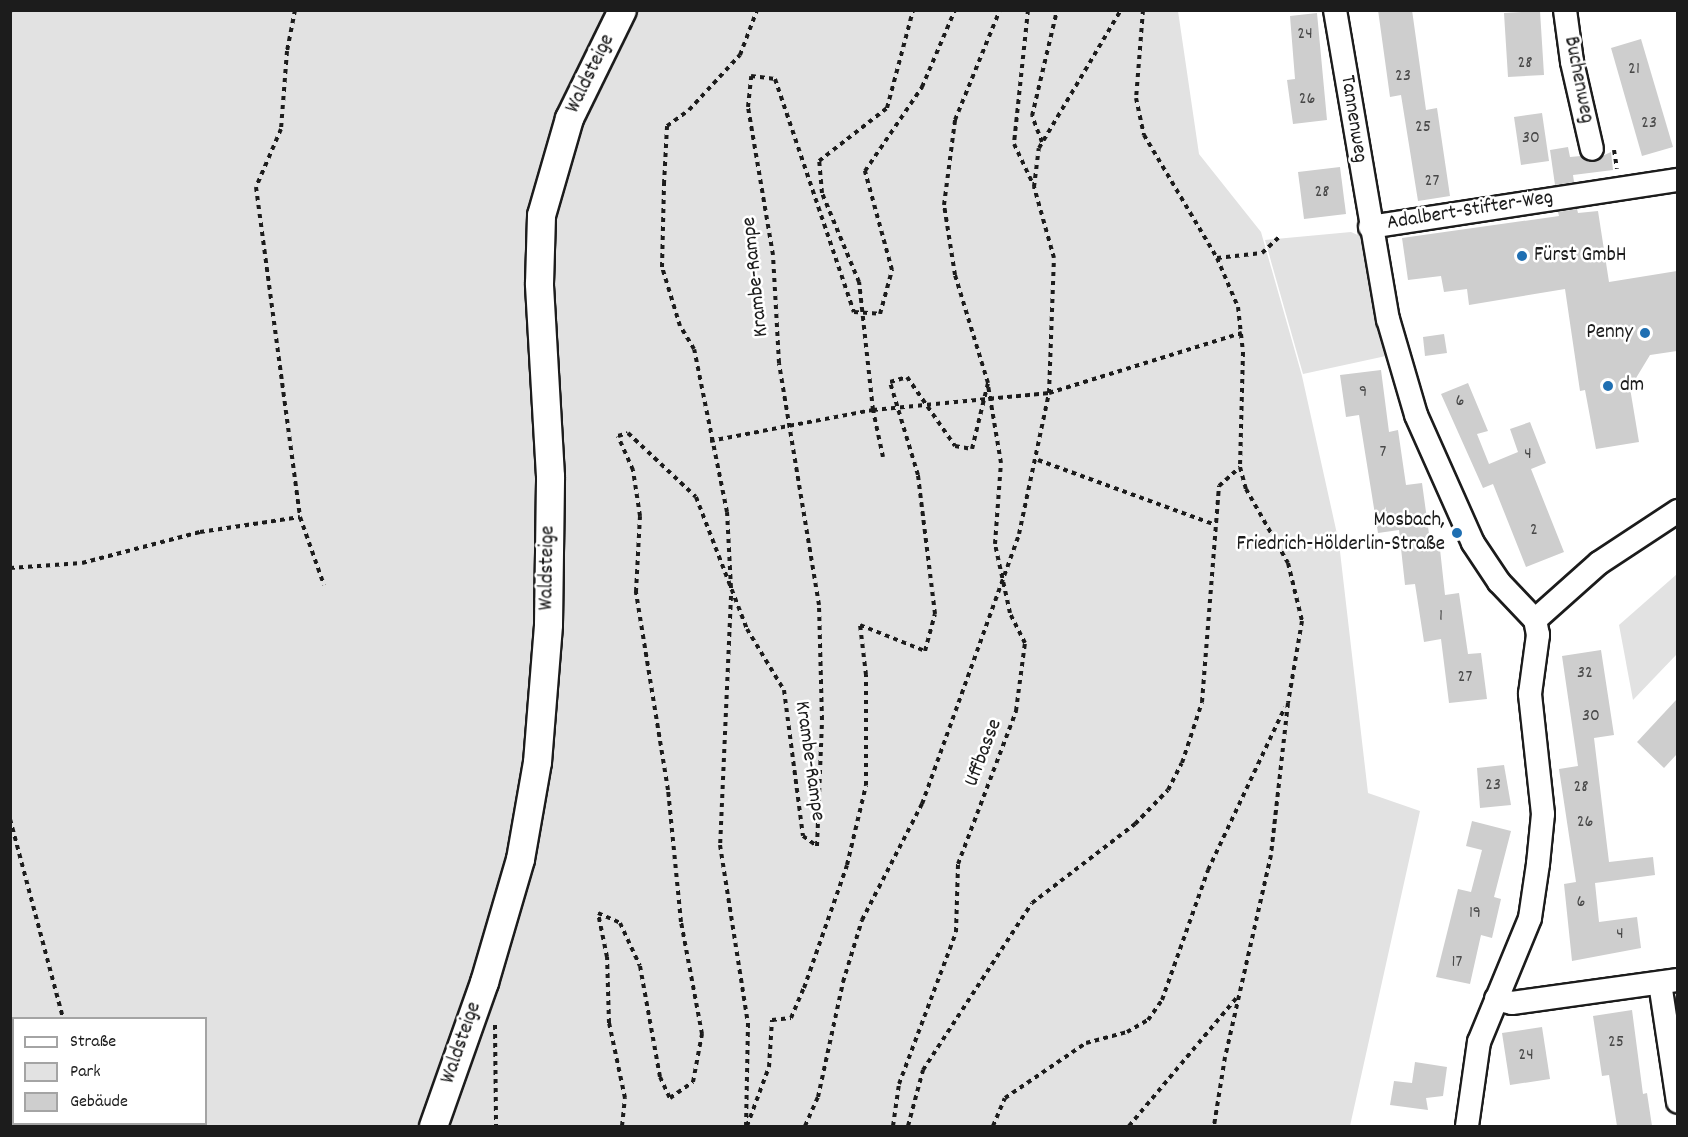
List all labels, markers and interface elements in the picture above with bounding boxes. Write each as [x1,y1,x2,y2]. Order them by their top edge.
house number: 24 [1297,24,1313,46]
street label: Waldsteige [561,30,621,118]
street label: Buchenweg [1557,34,1599,126]
house number: 28 [1517,53,1533,75]
house number: 21 [1628,59,1640,81]
house number: 23 [1395,66,1411,88]
street label: Tannenweg [1334,73,1372,165]
house number: 26 [1299,89,1315,111]
house number: 23 [1641,113,1657,135]
house number: 25 [1415,117,1431,139]
house number: 30 [1522,128,1540,150]
house number: 27 [1425,171,1439,193]
house number: 28 [1314,182,1330,204]
street label: Adalbert-Stifter-Weg [1385,185,1555,237]
street label: Krambe-Rampe [737,216,775,338]
place label: Fürst GmbH [1534,243,1626,269]
marker: Fürst GmbH [1515,249,1529,263]
place label: Penny [1586,320,1633,346]
marker: Penny [1638,326,1652,340]
place label: dm [1620,373,1644,399]
marker: dm [1601,379,1615,393]
house number: 9 [1359,382,1367,404]
house number: 6 [1456,391,1464,413]
house number: 7 [1380,442,1386,464]
house number: 4 [1524,444,1532,466]
place label: Mosbach, Friedrich-Hölderlin-Straße [1236,508,1445,558]
house number: 2 [1530,520,1538,542]
street label: Waldsteige [535,525,561,611]
marker: Mosbach, Friedrich-Hölderlin-Straße [1450,526,1464,540]
house number: 1 [1439,606,1443,628]
house number: 32 [1577,663,1593,685]
house number: 27 [1458,667,1472,689]
street label: Krambe-Rampe [788,699,830,823]
house number: 30 [1582,706,1600,728]
street label: Uffbasse [960,716,1008,790]
house number: 23 [1485,775,1501,797]
house number: 28 [1573,777,1589,799]
house number: 26 [1577,812,1593,834]
house number: 6 [1577,892,1585,914]
house number: 19 [1469,903,1481,925]
house number: 4 [1616,924,1624,946]
house number: 17 [1452,952,1462,974]
street label: Waldsteige [436,999,488,1087]
legend [12,1017,207,1125]
text: Straße [70,1030,116,1055]
house number: 25 [1608,1032,1624,1054]
house number: 24 [1518,1045,1534,1067]
text: Park [70,1060,101,1085]
text: Gebäude [70,1090,128,1115]

